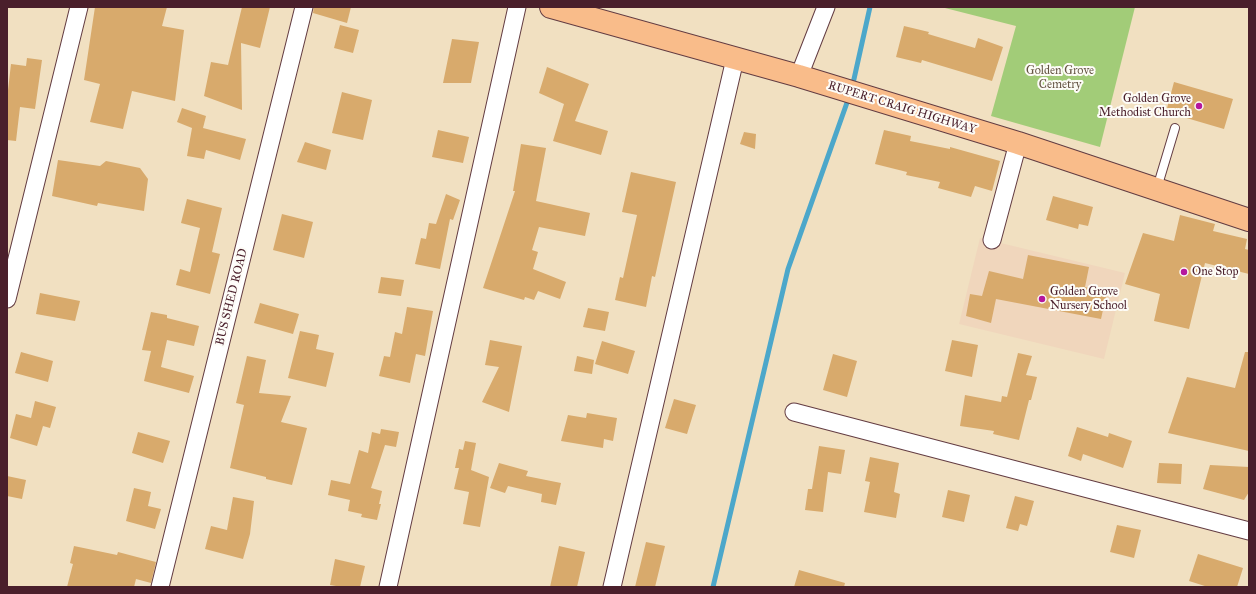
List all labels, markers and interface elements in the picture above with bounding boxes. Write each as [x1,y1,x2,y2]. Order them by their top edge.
park label: Golden Grove Cemetry [1026,64,1094,92]
street label: RUPERT CRAIG HIGHWAY [826,79,978,137]
place label: Golden Grove Methodist Church [1099,92,1191,120]
marker: Golden Grove Methodist Church [1194,101,1204,111]
street label: BUS SHED ROAD [213,247,251,347]
place label: One Stop [1192,265,1239,279]
marker: One Stop [1179,267,1189,277]
place label: Golden Grove Nursery School [1050,285,1127,313]
marker: Golden Grove Nursery School [1037,294,1047,304]

